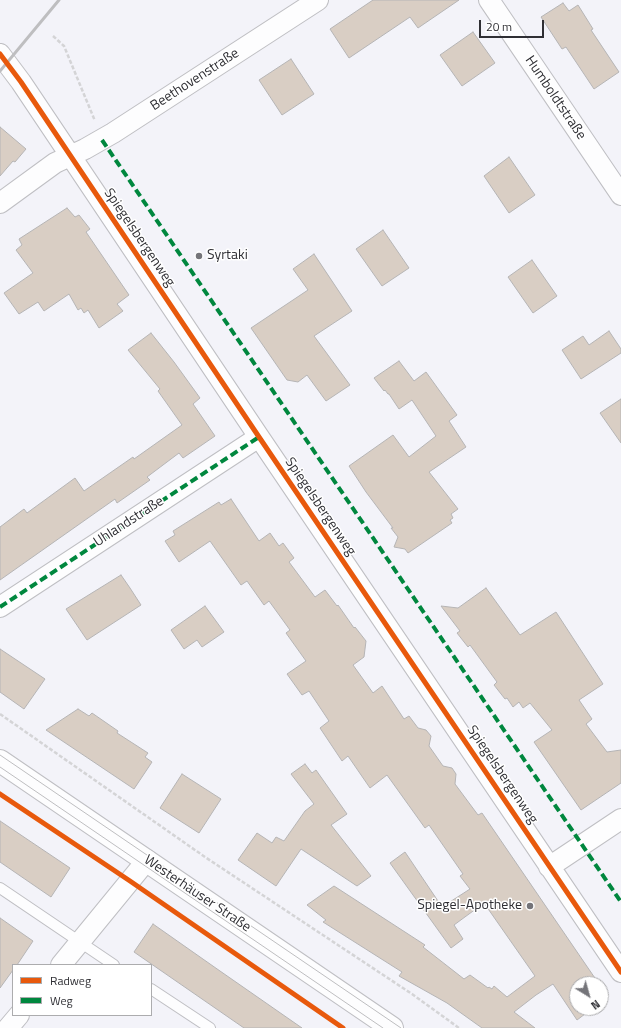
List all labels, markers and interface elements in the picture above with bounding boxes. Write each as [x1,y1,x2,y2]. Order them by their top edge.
scale bar [481,12,546,38]
text: 20 m [486,17,512,36]
street label: Beethovenstraße [148,45,242,115]
street label: Humboldtstraße [521,53,589,143]
street label: Spiegelsbergenweg [100,186,178,290]
place label: Syrtaki [207,248,248,264]
marker: Syrtaki [194,251,204,261]
street label: Spiegelsbergenweg [281,455,359,559]
street label: Uhlandstraße [91,493,167,551]
street label: Spiegelsbergenweg [463,723,541,827]
street label: Westerhäuser Straße [140,852,254,936]
place label: Spiegel-Apotheke [417,898,522,914]
marker: Spiegel-Apotheke [525,901,535,911]
legend [12,964,152,1016]
text: Radweg [50,971,91,990]
north arrow [569,976,609,1016]
text: Weg [50,991,73,1010]
text: N [588,996,603,1013]

